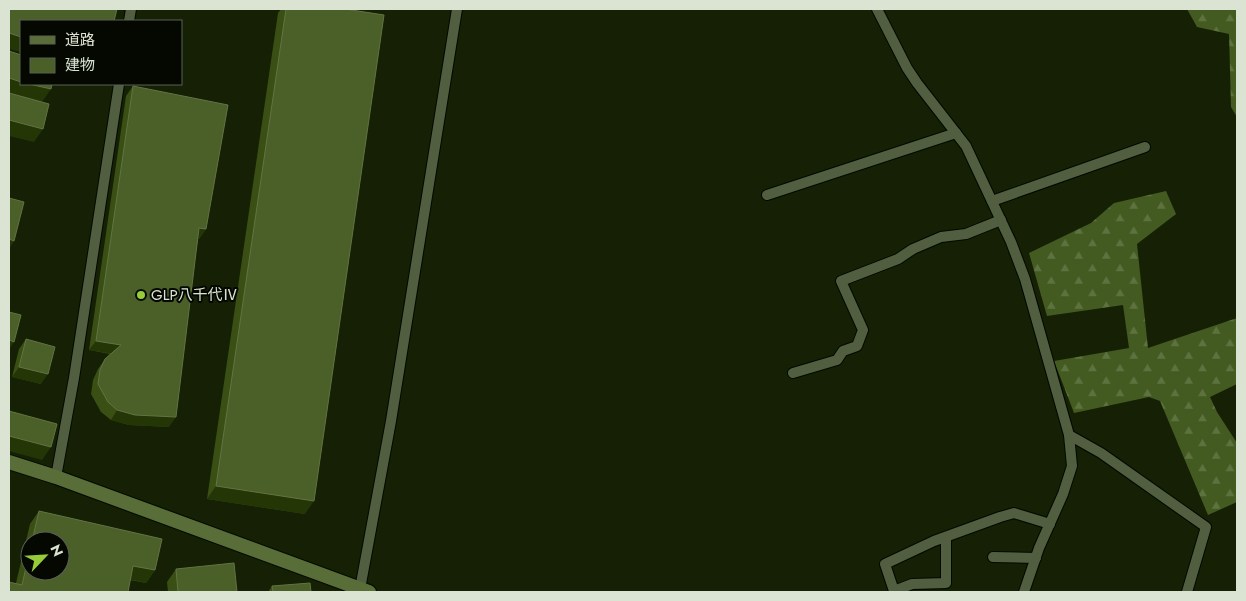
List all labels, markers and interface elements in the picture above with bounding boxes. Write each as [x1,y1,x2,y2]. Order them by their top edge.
legend [20,20,182,85]
text: 道路 [65,29,95,51]
text: 建物 [65,54,95,76]
place label: GLP八千代Ⅳ [151,284,238,306]
marker: GLP八千代Ⅳ [135,289,147,301]
north arrow [20,531,70,581]
text: N [45,541,68,560]

